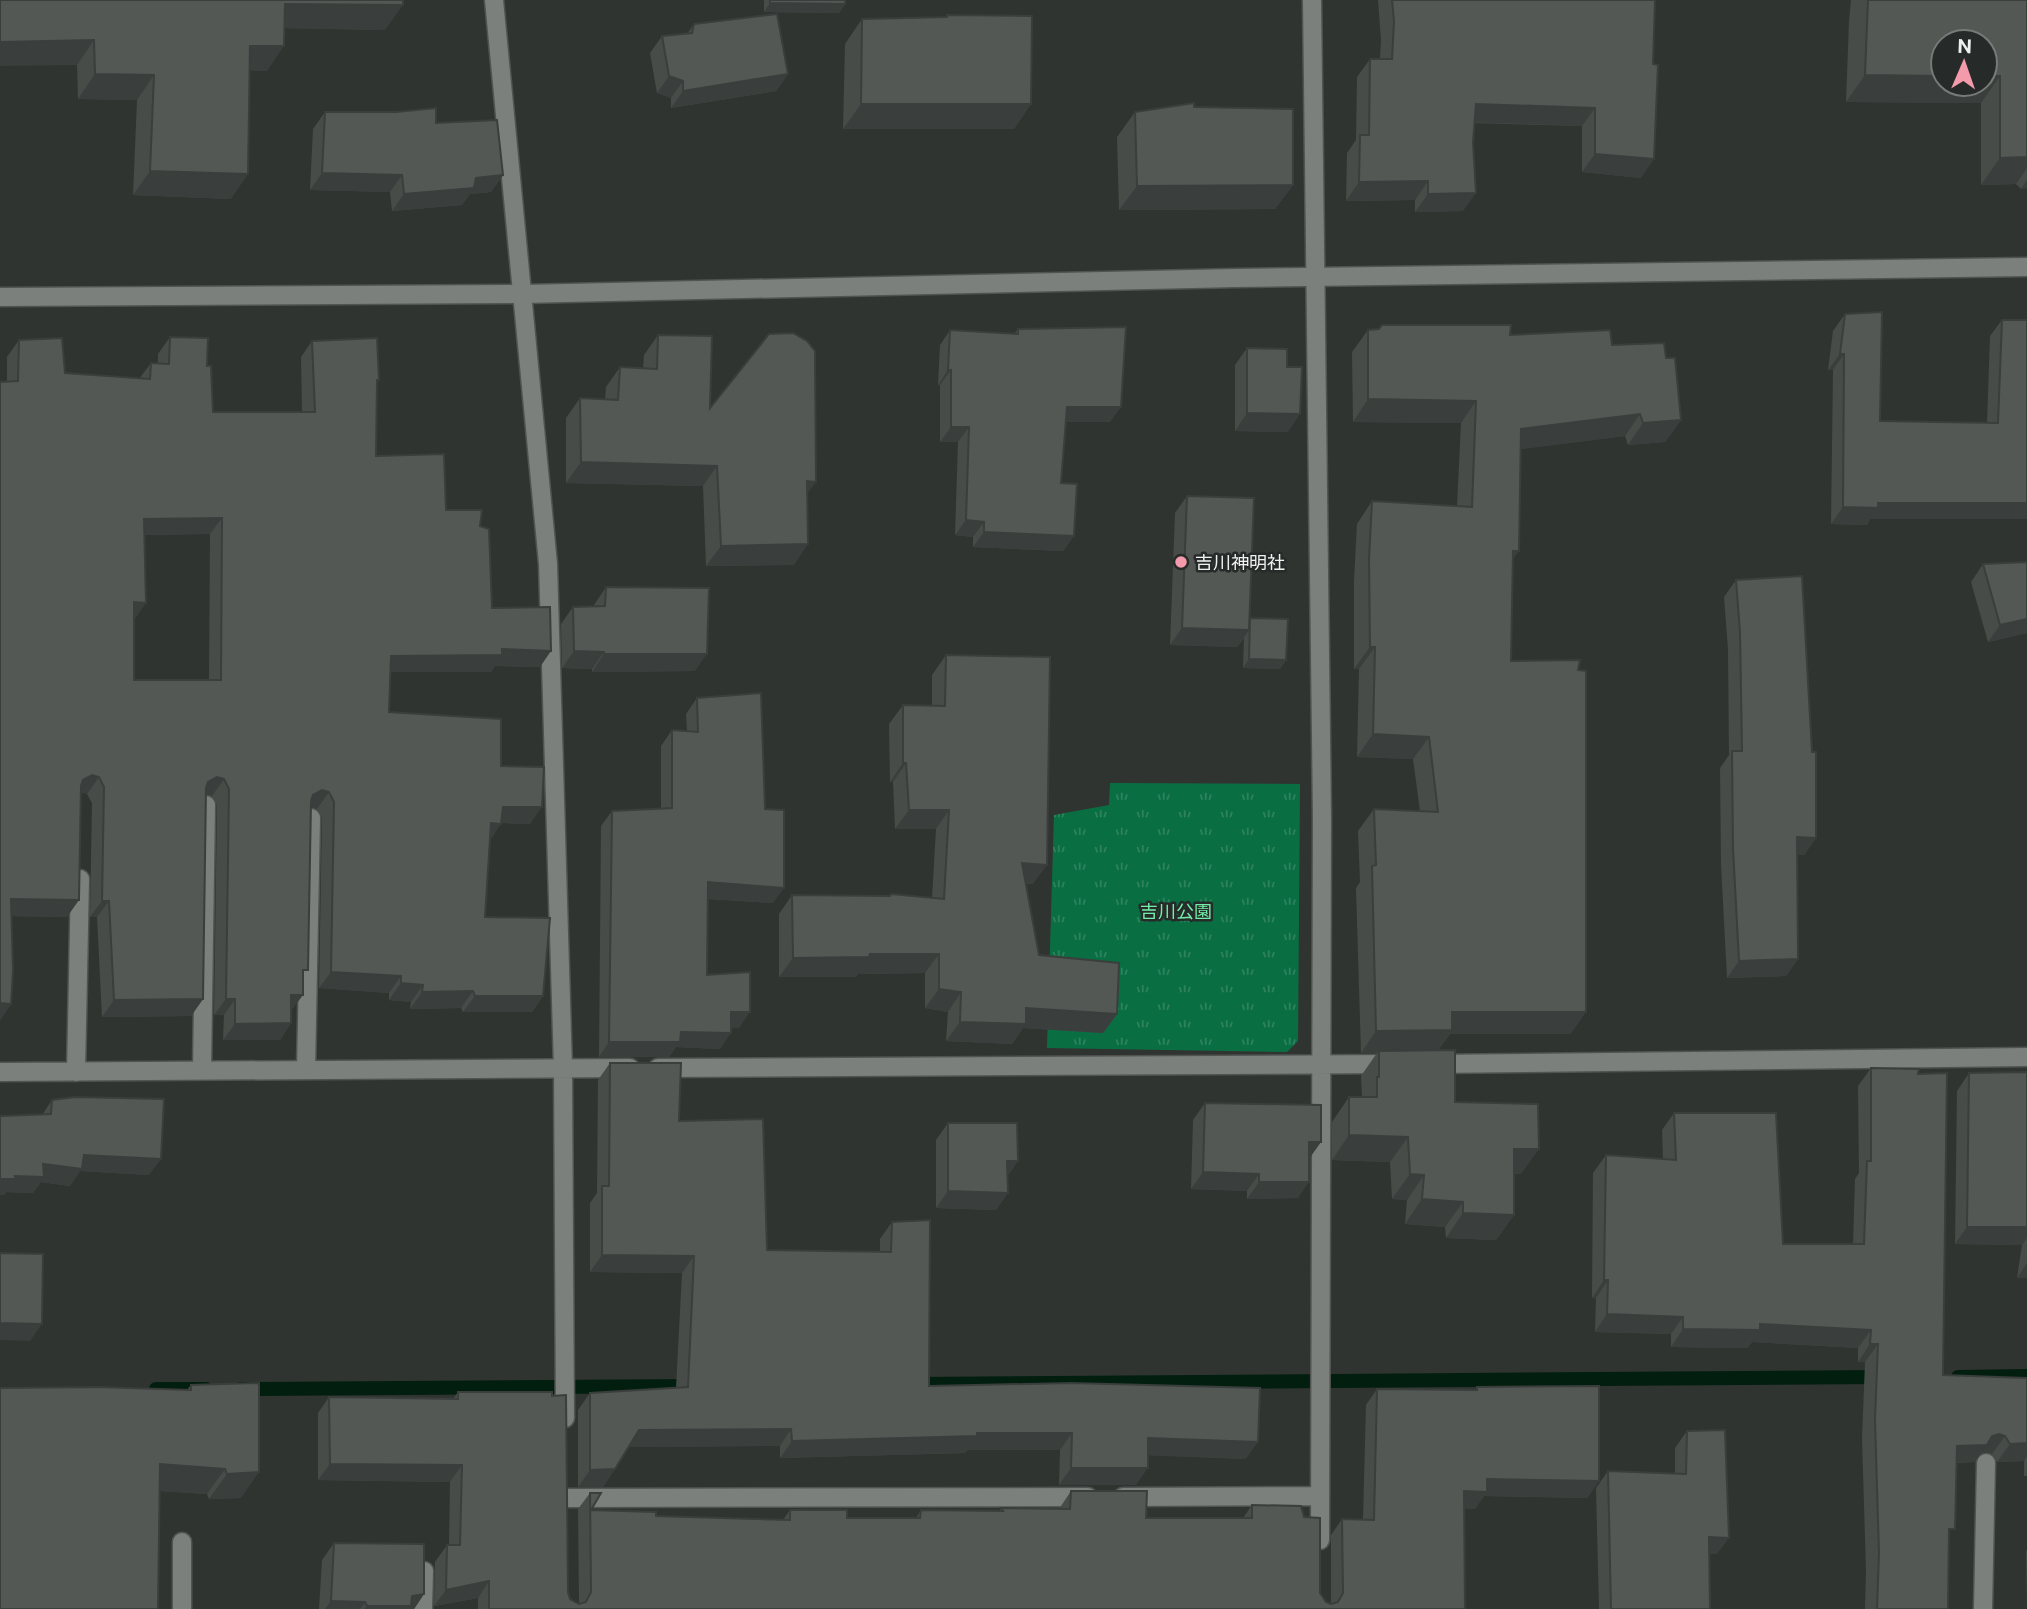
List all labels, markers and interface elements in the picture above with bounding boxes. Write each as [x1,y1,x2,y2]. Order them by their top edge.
north arrow [1929,28,1999,98]
text: N [1957,35,1972,57]
place label: 吉川神明社 [1195,552,1285,573]
marker: 吉川神明社 [1173,554,1189,570]
park label: 吉川公園 [1140,901,1212,922]

